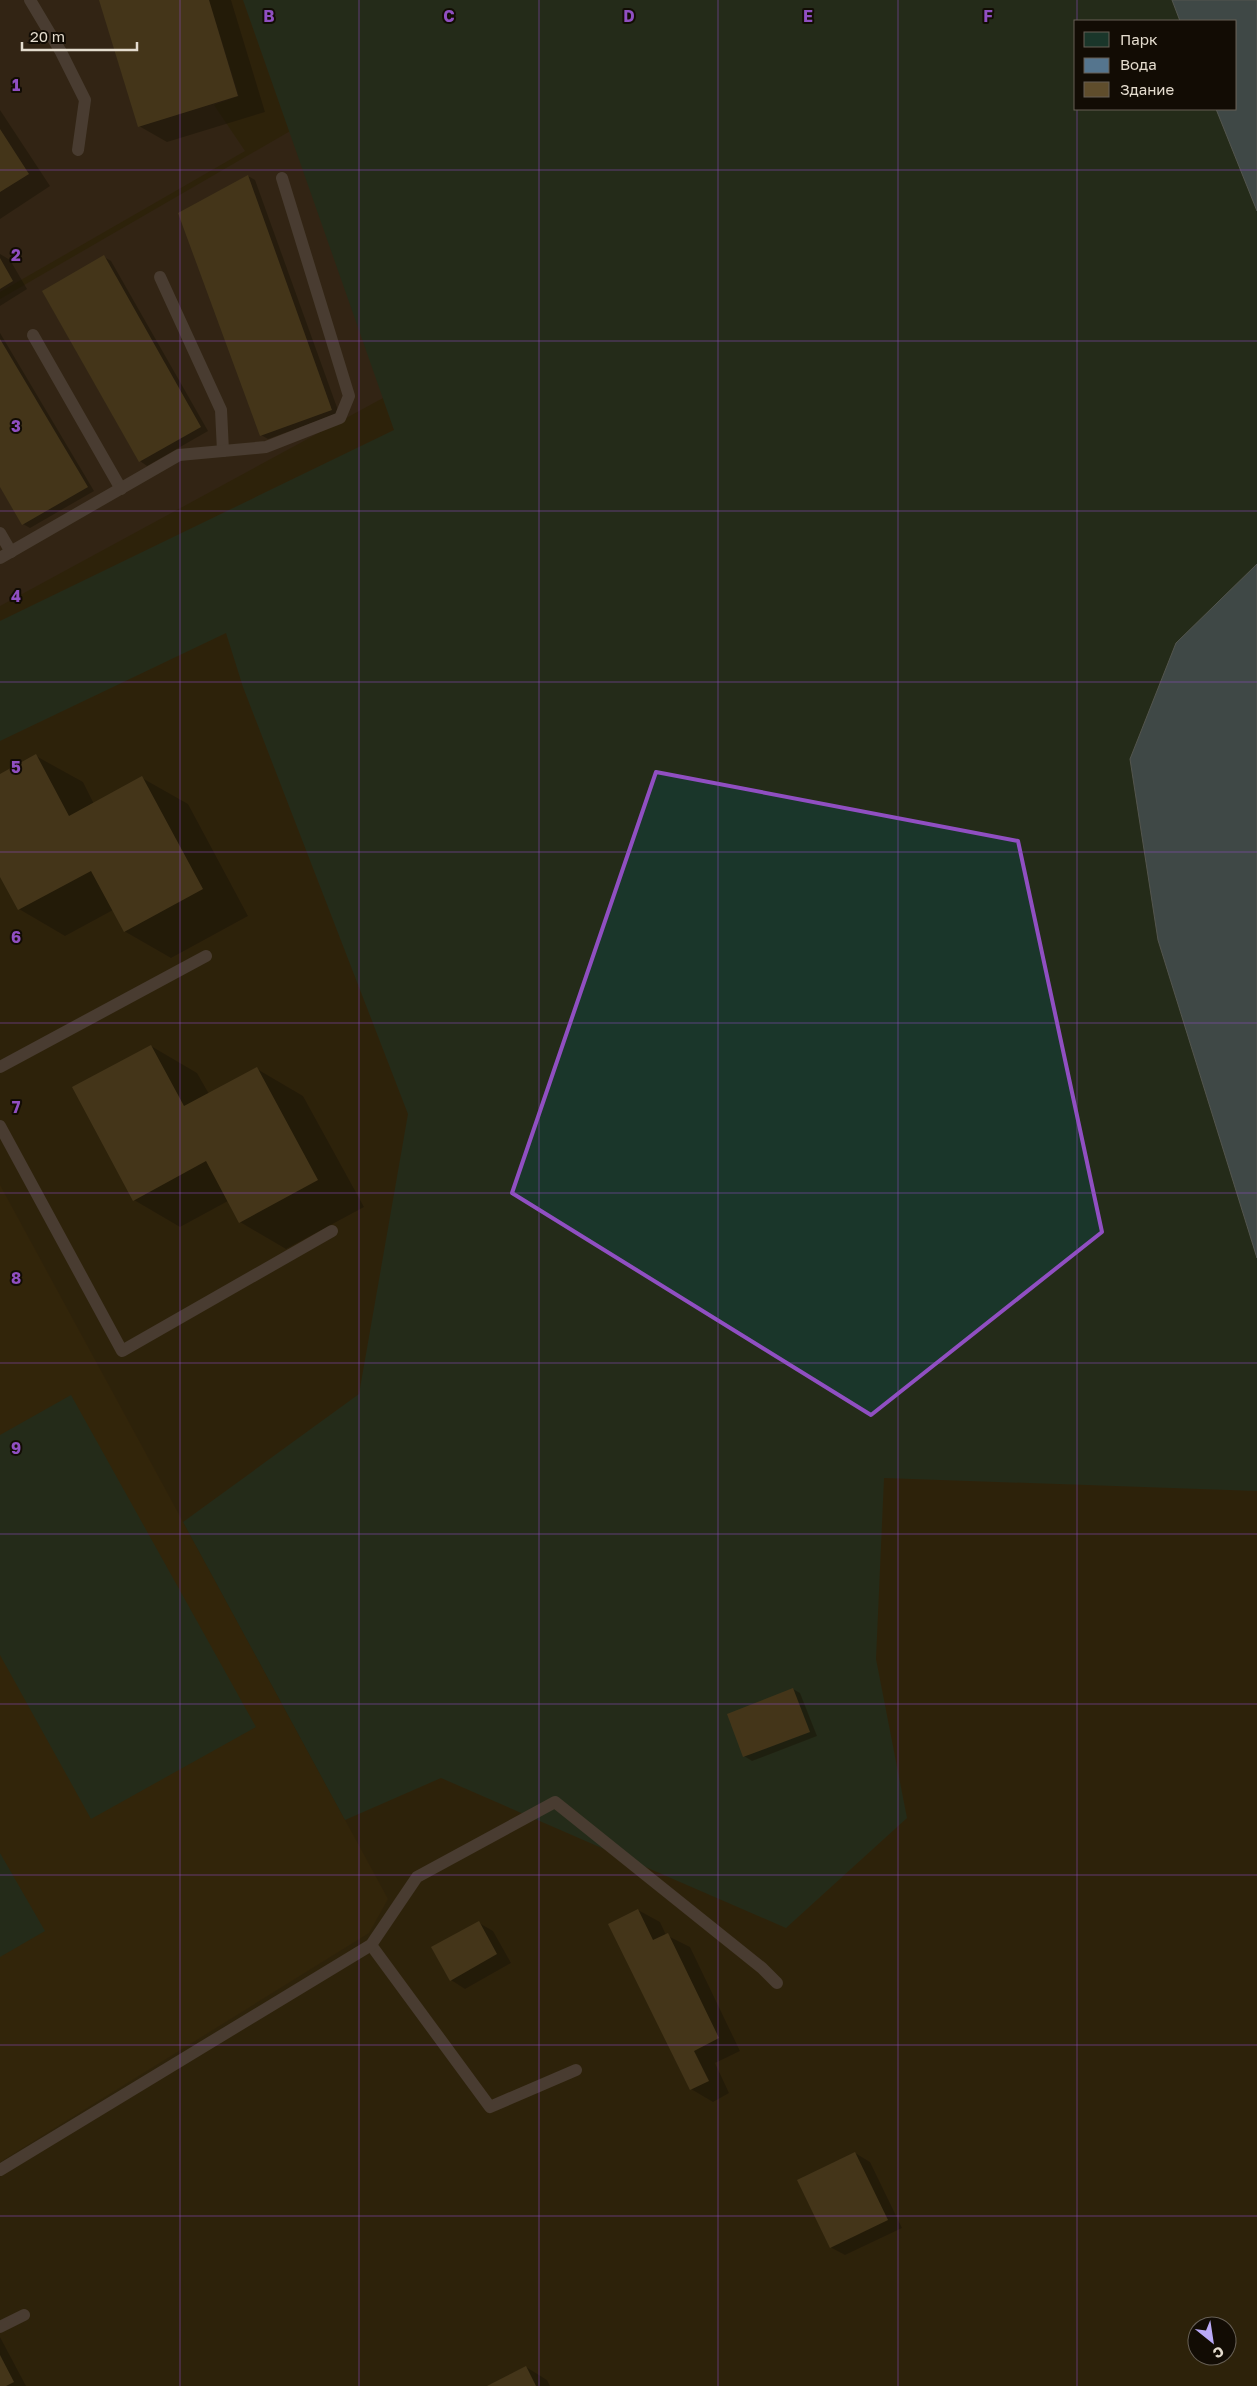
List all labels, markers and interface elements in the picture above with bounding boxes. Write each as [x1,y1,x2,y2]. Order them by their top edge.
text: B [263,6,275,26]
text: C [443,6,455,26]
text: D [623,6,635,26]
text: E [803,6,813,26]
text: F [983,6,993,26]
scale bar [22,20,138,52]
legend [1074,20,1237,110]
text: 20 m [30,27,65,45]
text: Парк [1120,30,1158,48]
text: Вода [1120,55,1157,73]
text: 1 [12,75,20,95]
text: Здание [1120,80,1174,98]
text: 2 [11,245,21,265]
text: 3 [11,416,21,436]
text: 4 [11,586,21,606]
text: 5 [11,757,21,777]
text: 6 [11,927,21,947]
text: 7 [12,1097,21,1117]
text: 8 [11,1268,21,1288]
text: 9 [11,1438,21,1458]
north arrow [1187,2316,1237,2366]
text: С [1210,2343,1227,2363]

